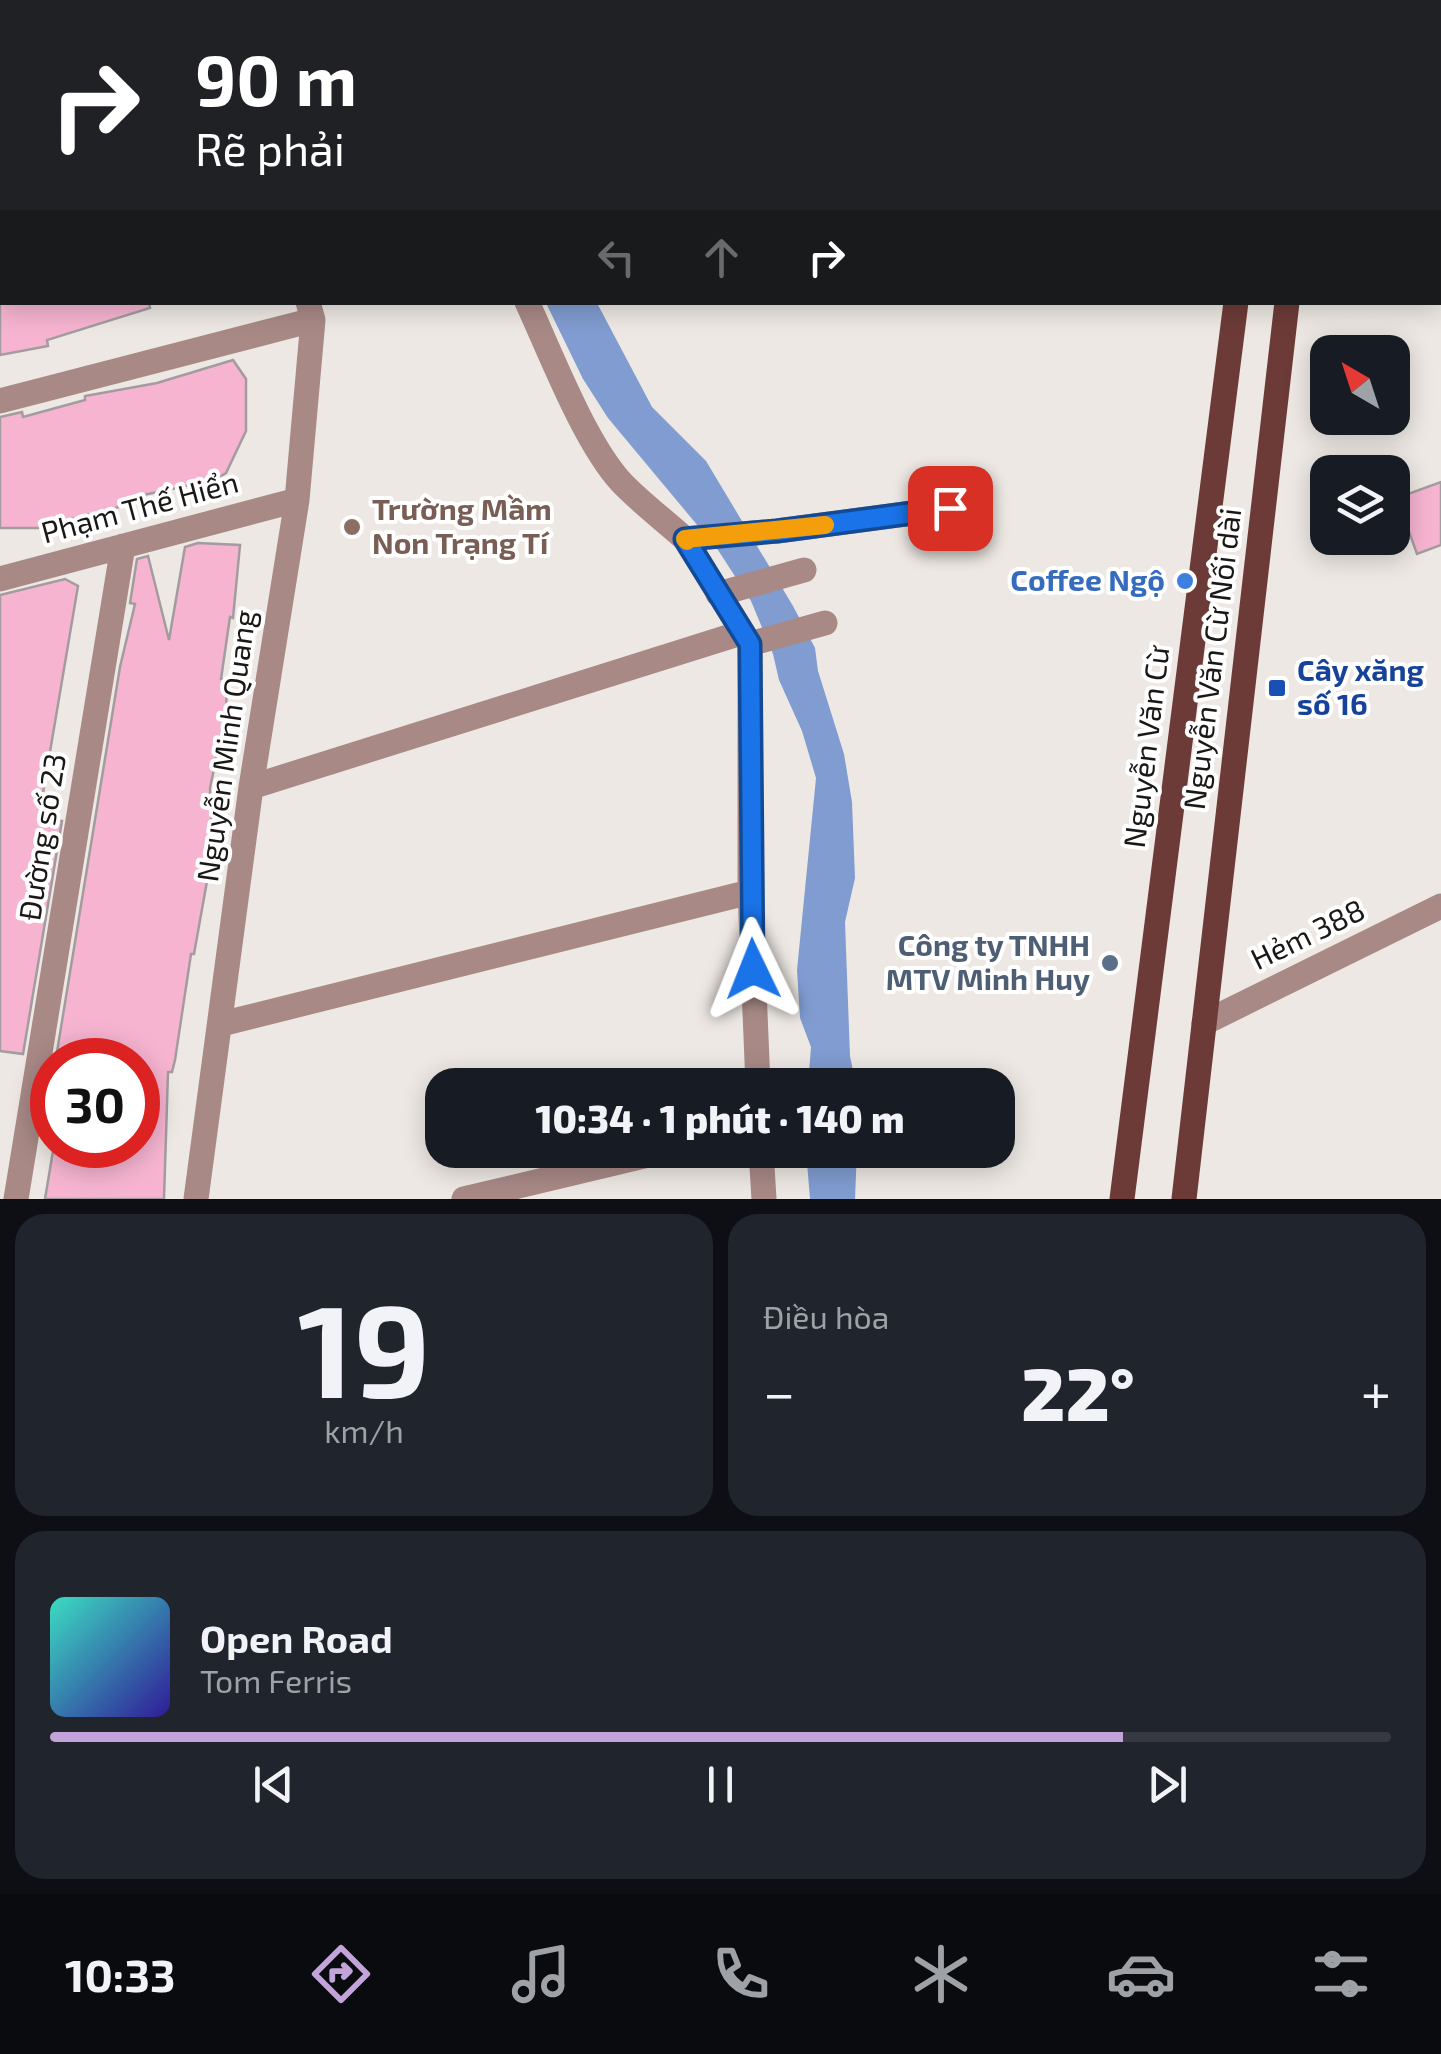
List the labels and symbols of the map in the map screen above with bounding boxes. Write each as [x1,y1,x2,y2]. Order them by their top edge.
north arrow [1310,335,1410,435]
street label: Phạm Thế Hiển [37,462,242,550]
pin [908,466,993,551]
place label: Trường Mầm Non Trạng Tí [372,490,552,560]
street label: Nguyễn Văn Cừ Nối dài [1175,506,1247,811]
marker: Trường Mầm Non Trạng Tí [341,516,363,538]
place label: Coffee Ngộ [1010,561,1165,597]
marker: Coffee Ngộ [1174,570,1196,592]
street label: Nguyễn Minh Quang [188,607,262,884]
street label: Nguyễn Văn Cừ [1115,643,1175,850]
place label: Cây xăng số 16 [1297,651,1424,721]
marker: Cây xăng số 16 [1266,677,1288,699]
street label: Đường số 23 [10,751,72,923]
street label: Hẻm 388 [1244,890,1370,976]
position arrow [701,917,805,1021]
place label: Công ty TNHH MTV Minh Huy [886,926,1090,997]
marker: Công ty TNHH MTV Minh Huy [1099,952,1121,974]
speed limit sign: 30 [30,1038,160,1168]

